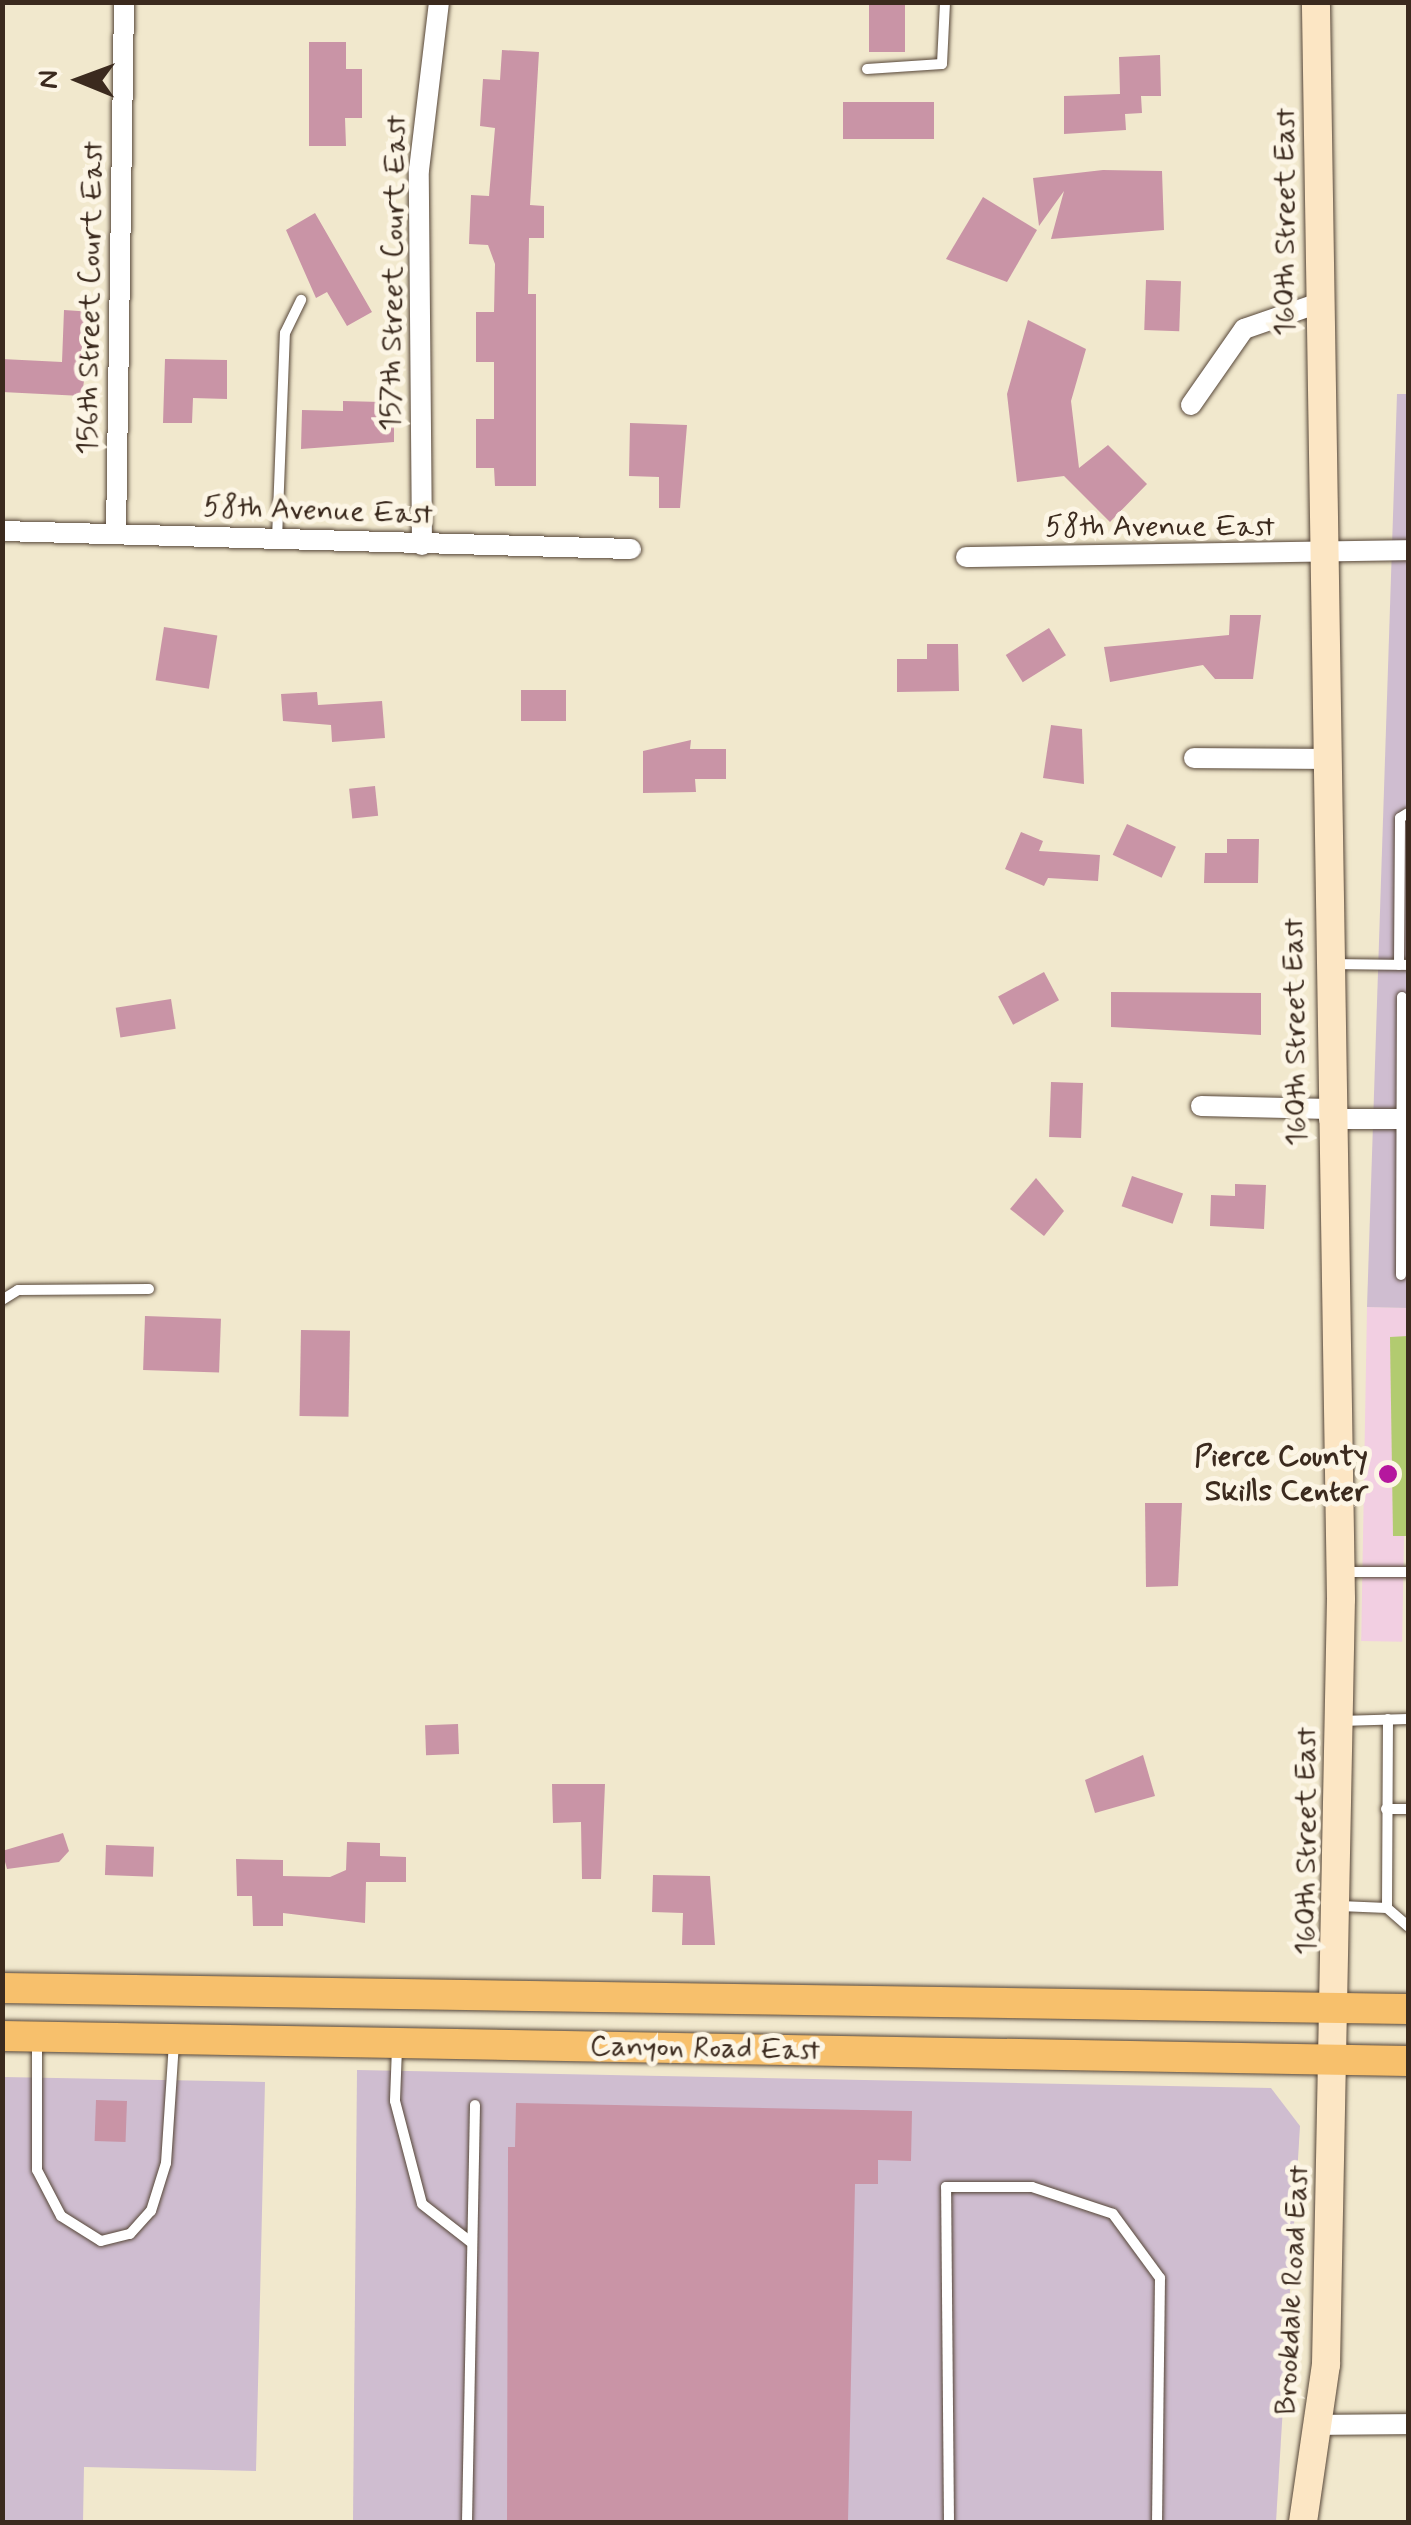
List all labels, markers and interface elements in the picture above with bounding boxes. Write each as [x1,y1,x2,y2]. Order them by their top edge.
north arrow [30,30,130,130]
text: N [31,70,68,89]
street label: 160th Street East [1268,108,1304,336]
street label: 157th Street Court East [373,119,415,427]
street label: 156th Street Court East [70,146,112,450]
street label: 58th Avenue East [206,489,430,533]
street label: 58th Avenue East [1049,509,1271,545]
street label: 160th Street East [1276,918,1316,1146]
place label: Pierce County Skills Center [1194,1439,1368,1510]
marker: Pierce County Skills Center [1377,1463,1399,1485]
street label: 160th Street East [1289,1727,1325,1955]
street label: Canyon Road East [593,2029,817,2069]
street label: Brookdale Road East [1268,2164,1318,2416]

